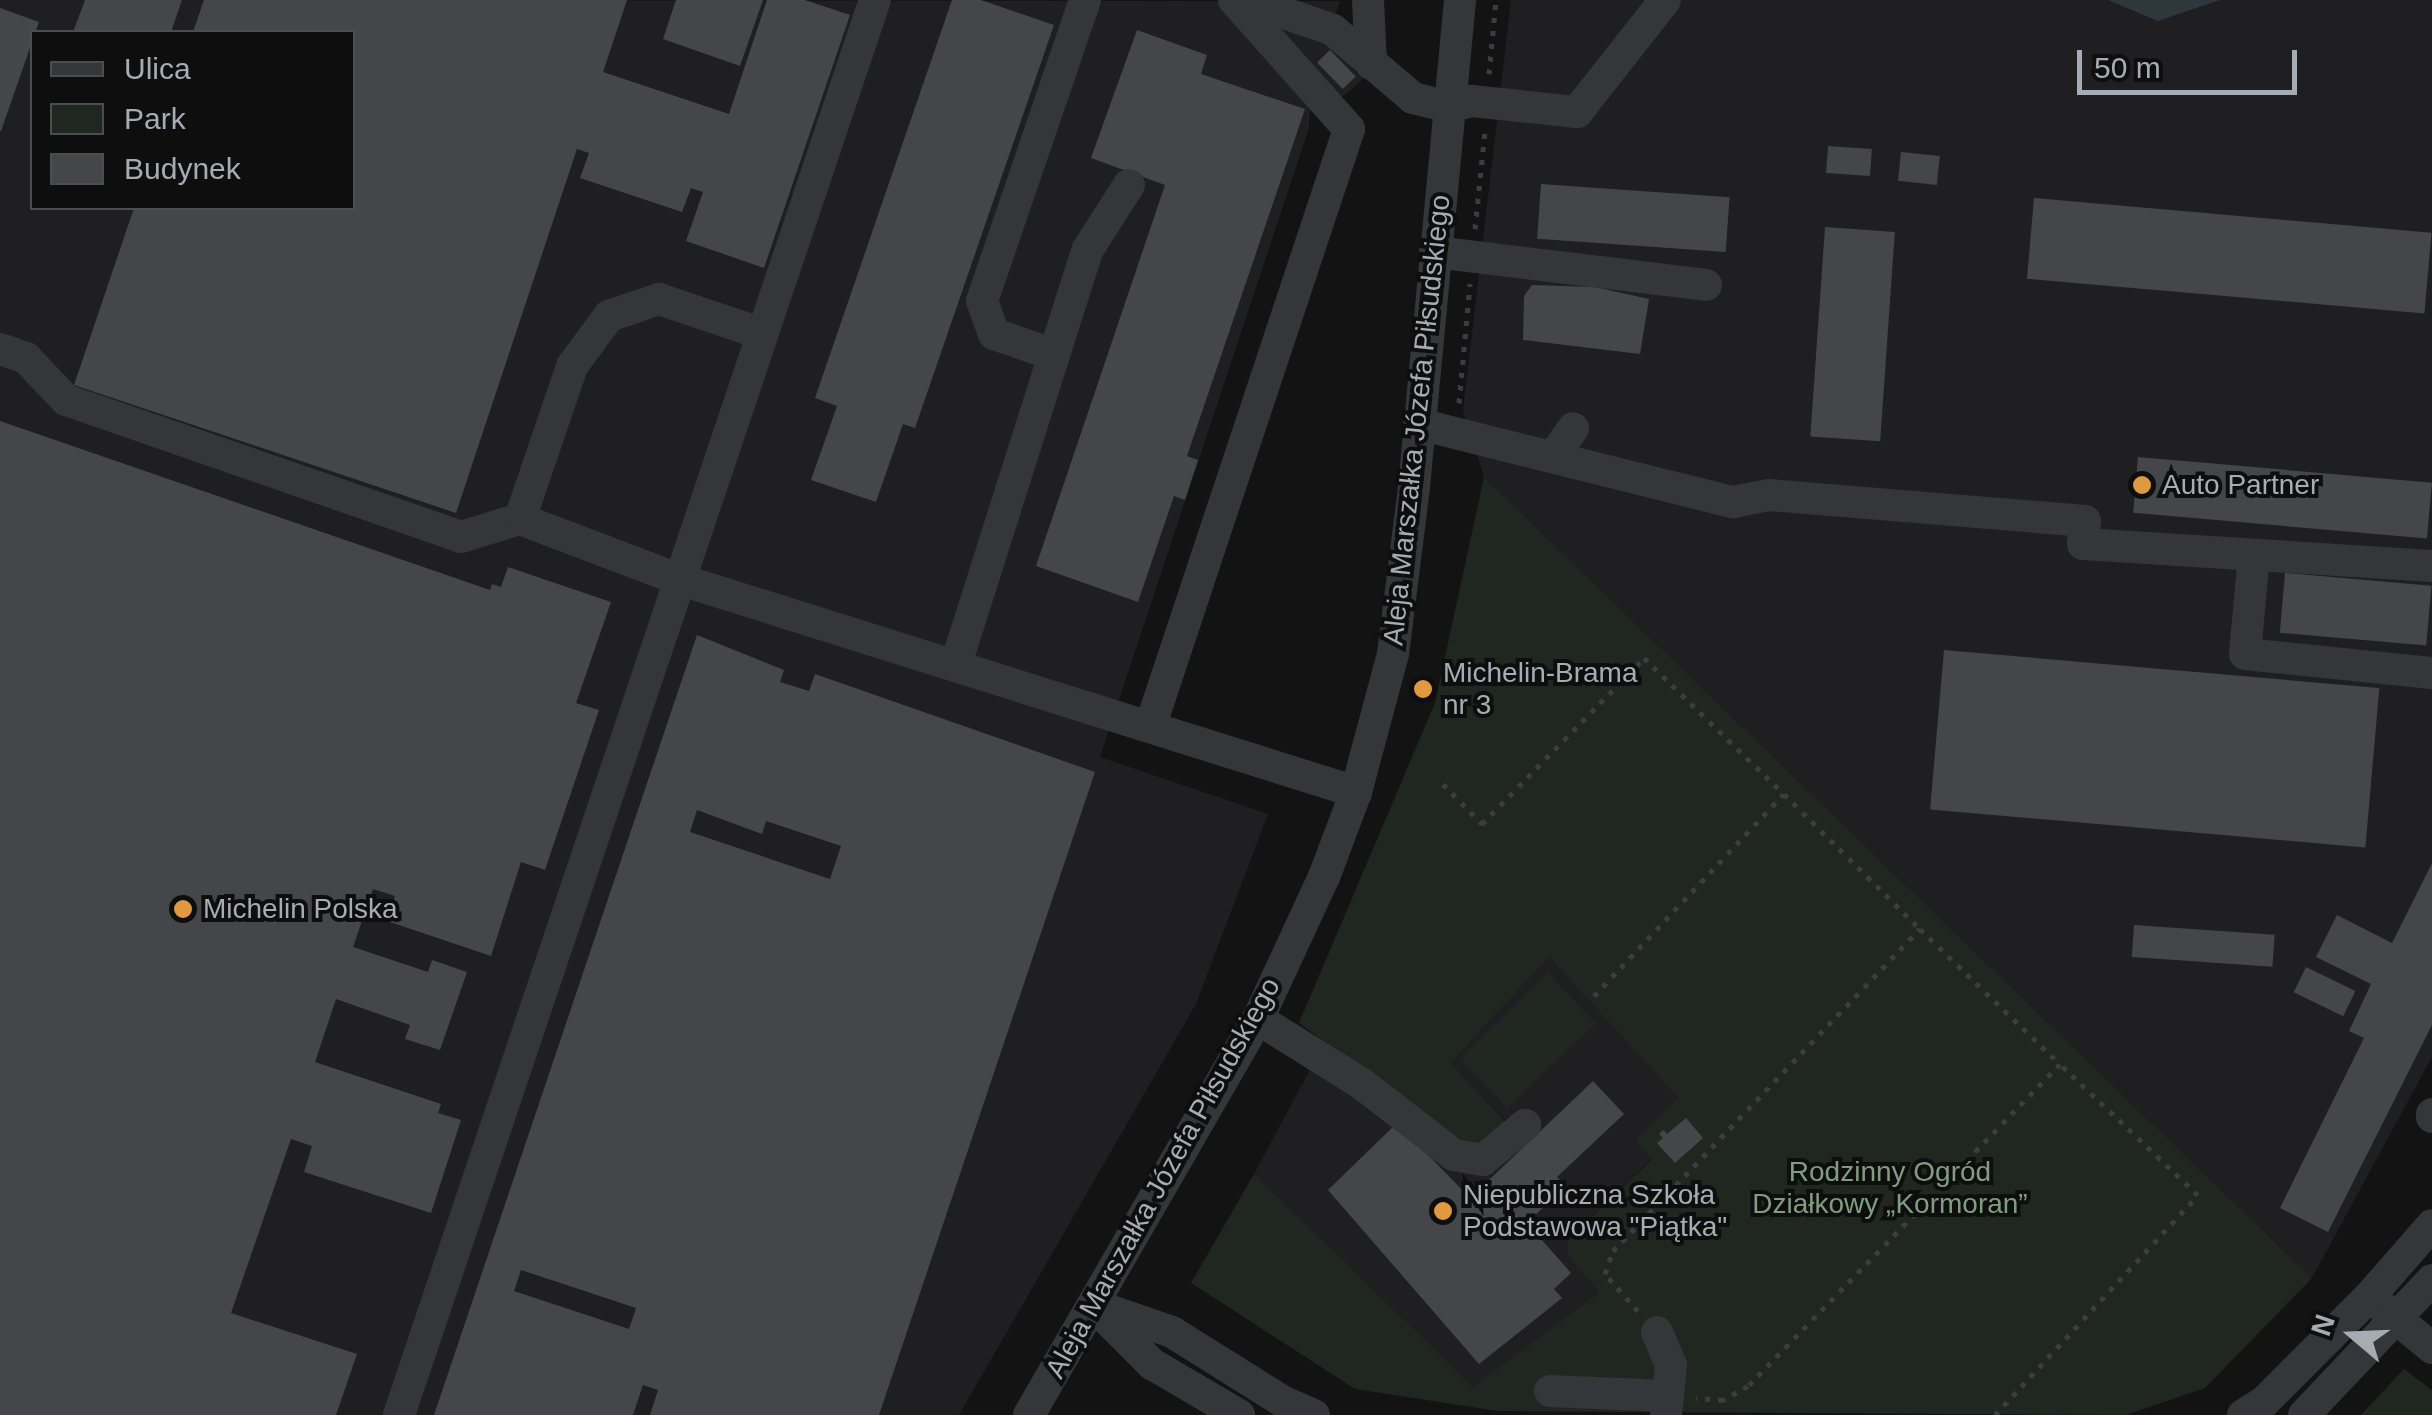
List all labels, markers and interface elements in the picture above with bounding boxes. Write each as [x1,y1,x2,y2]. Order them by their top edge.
legend [30,30,355,210]
scale bar [2082,30,2302,92]
text: 50 m [2094,51,2161,84]
text: Ulica [124,52,191,85]
text: Park [124,102,186,135]
text: Budynek [124,152,241,185]
street label: Aleja Marszałka Józefa Piłsudskiego [1377,193,1457,647]
place label: Auto Partner [2162,468,2319,502]
marker: Auto Partner [2131,474,2153,496]
place label: Michelin-Brama nr 3 [1443,656,1637,722]
marker: Michelin-Brama nr 3 [1412,678,1434,700]
place label: Michelin Polska [203,892,398,926]
marker: Michelin Polska [172,898,194,920]
street label: Aleja Marszałka Józefa Piłsudskiego [1039,972,1287,1384]
park label: Rodzinny Ogród Działkowy „Kormoran” [1752,1155,2028,1221]
place label: Niepubliczna Szkoła Podstawowa "Piątka" [1463,1178,1727,1244]
marker: Niepubliczna Szkoła Podstawowa "Piątka" [1432,1200,1454,1222]
north arrow [2302,1285,2402,1385]
text: N [2305,1310,2341,1340]

